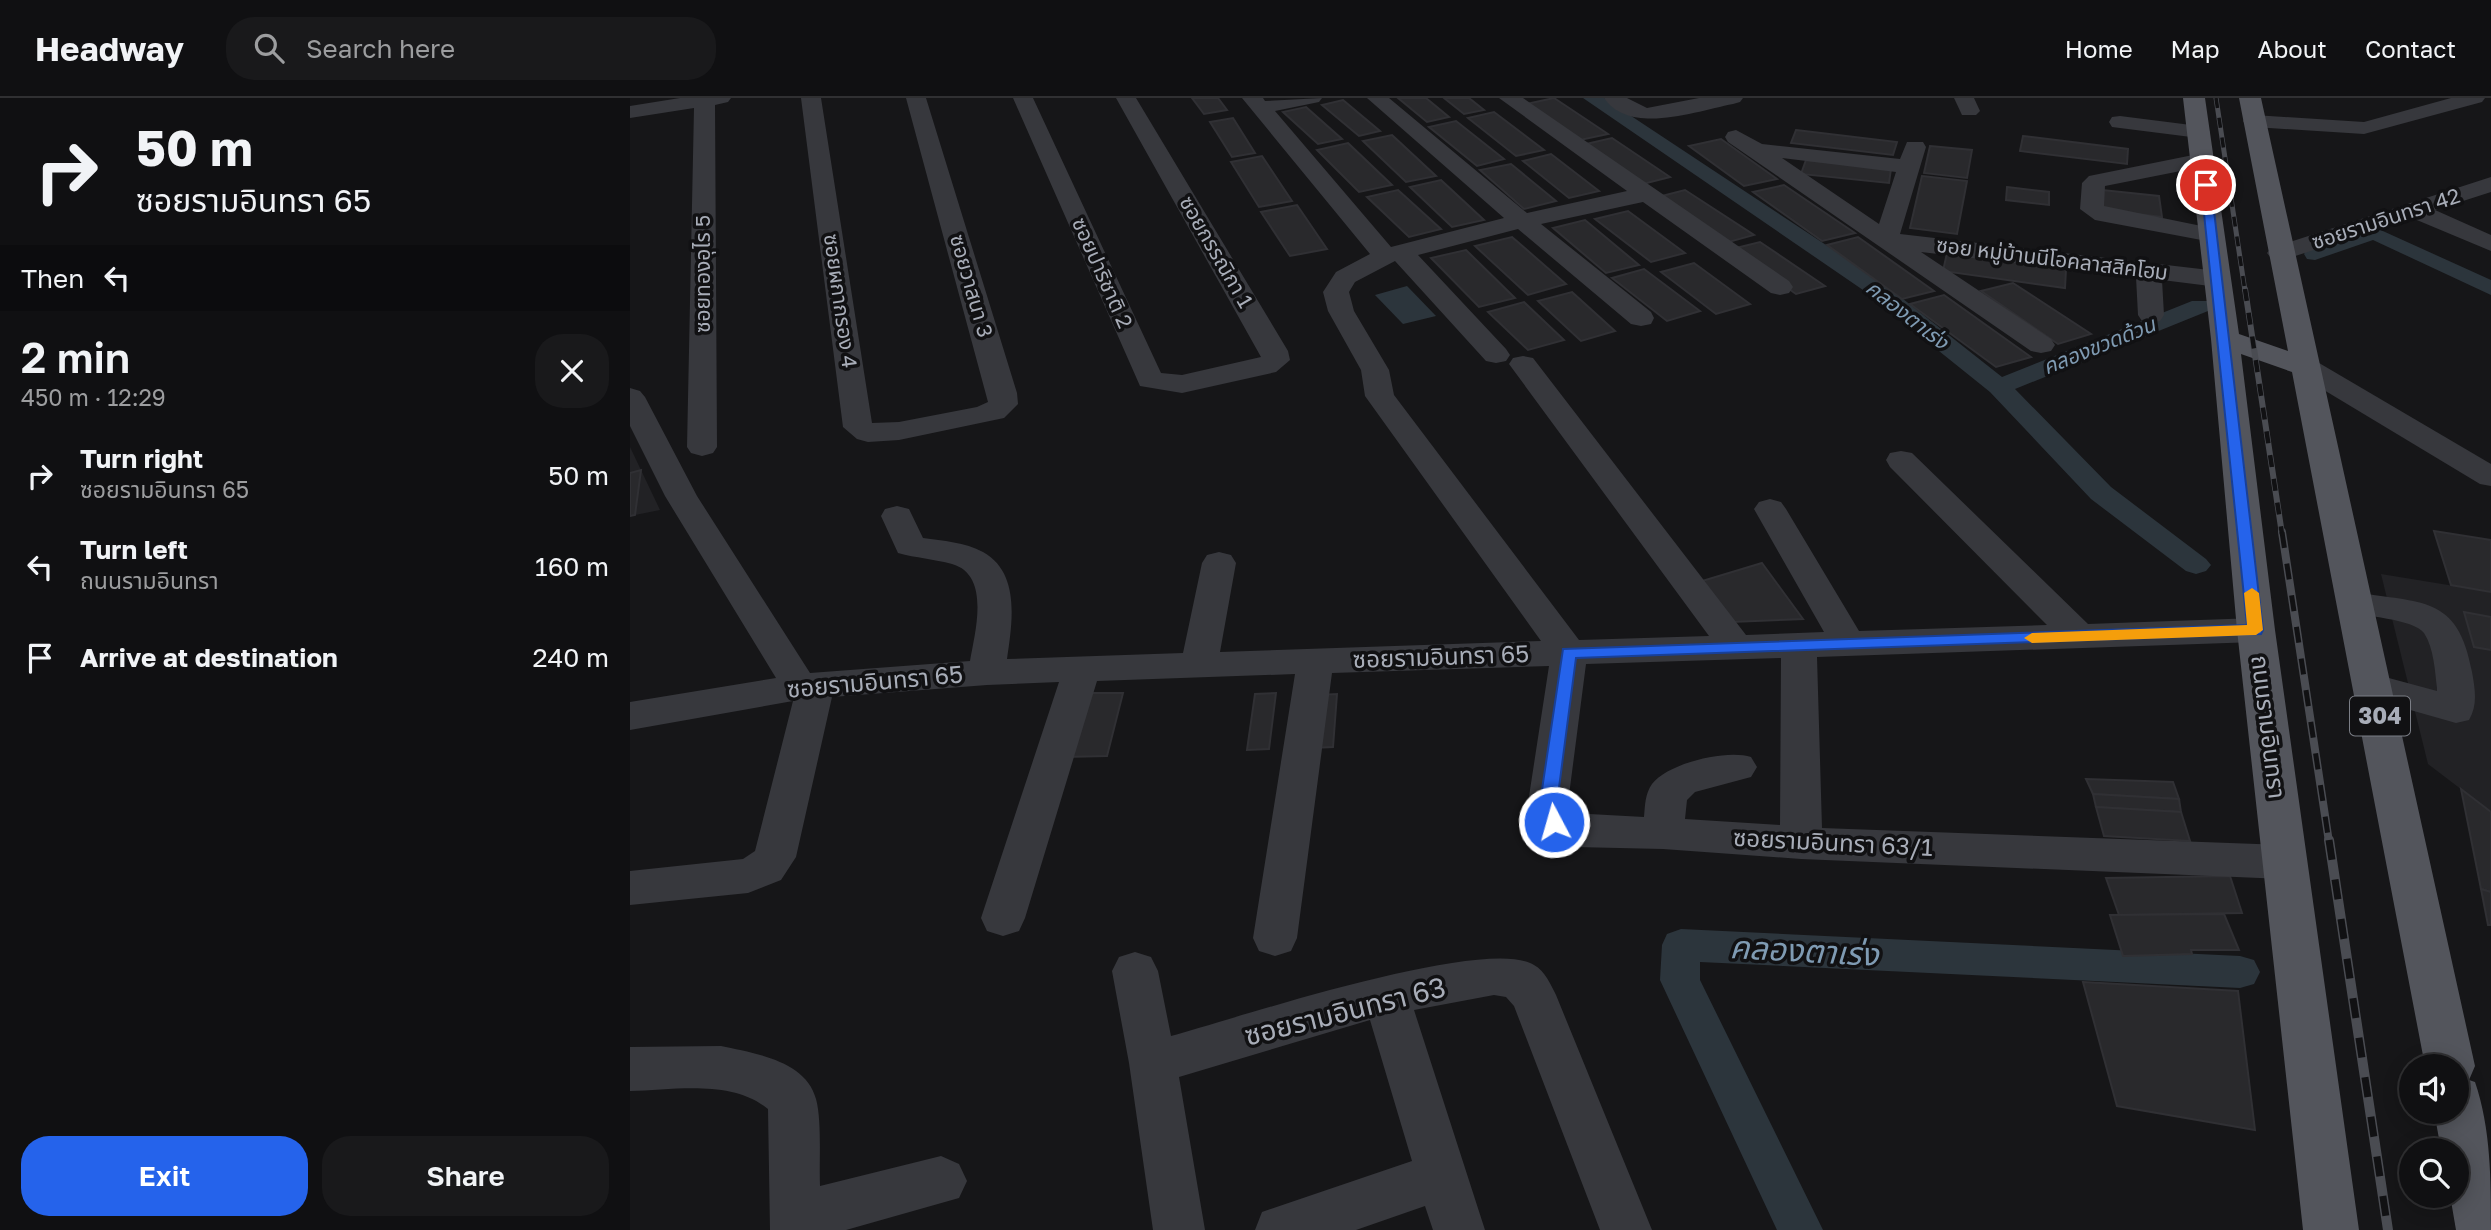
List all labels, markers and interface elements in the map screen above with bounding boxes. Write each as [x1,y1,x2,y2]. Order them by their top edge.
search box [226,17,716,80]
text: Headway [35,29,184,68]
icon: search [250,29,288,67]
text: Search here [306,33,455,64]
text: Home [2065,34,2133,63]
text: Map [2171,34,2220,63]
text: About [2258,34,2327,63]
text: Contact [2365,34,2456,63]
text: 50 m [136,118,253,177]
icon: right [21,126,112,217]
pin [2176,155,2236,215]
icon: arrive [2187,166,2225,204]
text: ซอยรามอินทรา 65 [136,181,371,219]
street label: ซอยรามอินทรา 42 [2308,182,2463,254]
street label: ซอยกรรณิกา 1 [1174,191,1259,312]
street label: ซอยปาริชาติ 2 [1067,213,1139,332]
street label: ซอยทองอุไร 5 [689,215,716,333]
street label: ซอยวาสนา 3 [945,231,999,340]
street label: ซอย หมู่บ้านนีโอคลาสสิคโฮม [1935,231,2169,286]
street label: ซอยผกากรอง 4 [819,232,863,370]
icon: left [98,259,136,297]
text: Then [21,263,84,294]
water label: คลองตาเร่ง [1861,274,1955,356]
water label: คลองขวดด้วน [2039,310,2160,379]
text: 2 min [21,332,130,382]
button: close [535,334,609,408]
text: 450 m · 12:29 [21,383,166,411]
text: Turn right [80,443,203,474]
icon: right [21,457,59,495]
text: 50 m [548,460,609,491]
text: ซอยรามอินทรา 65 [80,475,249,503]
text: Turn left [80,534,188,565]
icon: left [21,548,59,586]
text: 160 m [535,551,609,582]
text: ถนนรามอินทรา [80,566,219,594]
street label: ซอยรามอินทรา 65 [1352,638,1530,673]
icon: arrive [21,639,59,677]
text: Arrive at destination [80,642,338,673]
text: 240 m [532,642,609,673]
street label: ถนนรามอินทรา [2246,653,2293,800]
street label: ซอยรามอินทรา 65 [786,658,964,703]
road number: 304 [2350,696,2410,736]
position arrow [1517,785,1591,859]
street label: ซอยรามอินทรา 63/1 [1733,822,1934,861]
water label: คลองตาเร่ง [1729,927,1881,973]
street label: ซอยรามอินทรา 63 [1241,970,1449,1051]
map controls [2399,1054,2469,1208]
button: sound [2399,1054,2469,1124]
button: Exit [21,1136,308,1216]
button: Share [322,1136,609,1216]
button: search [2399,1138,2469,1208]

